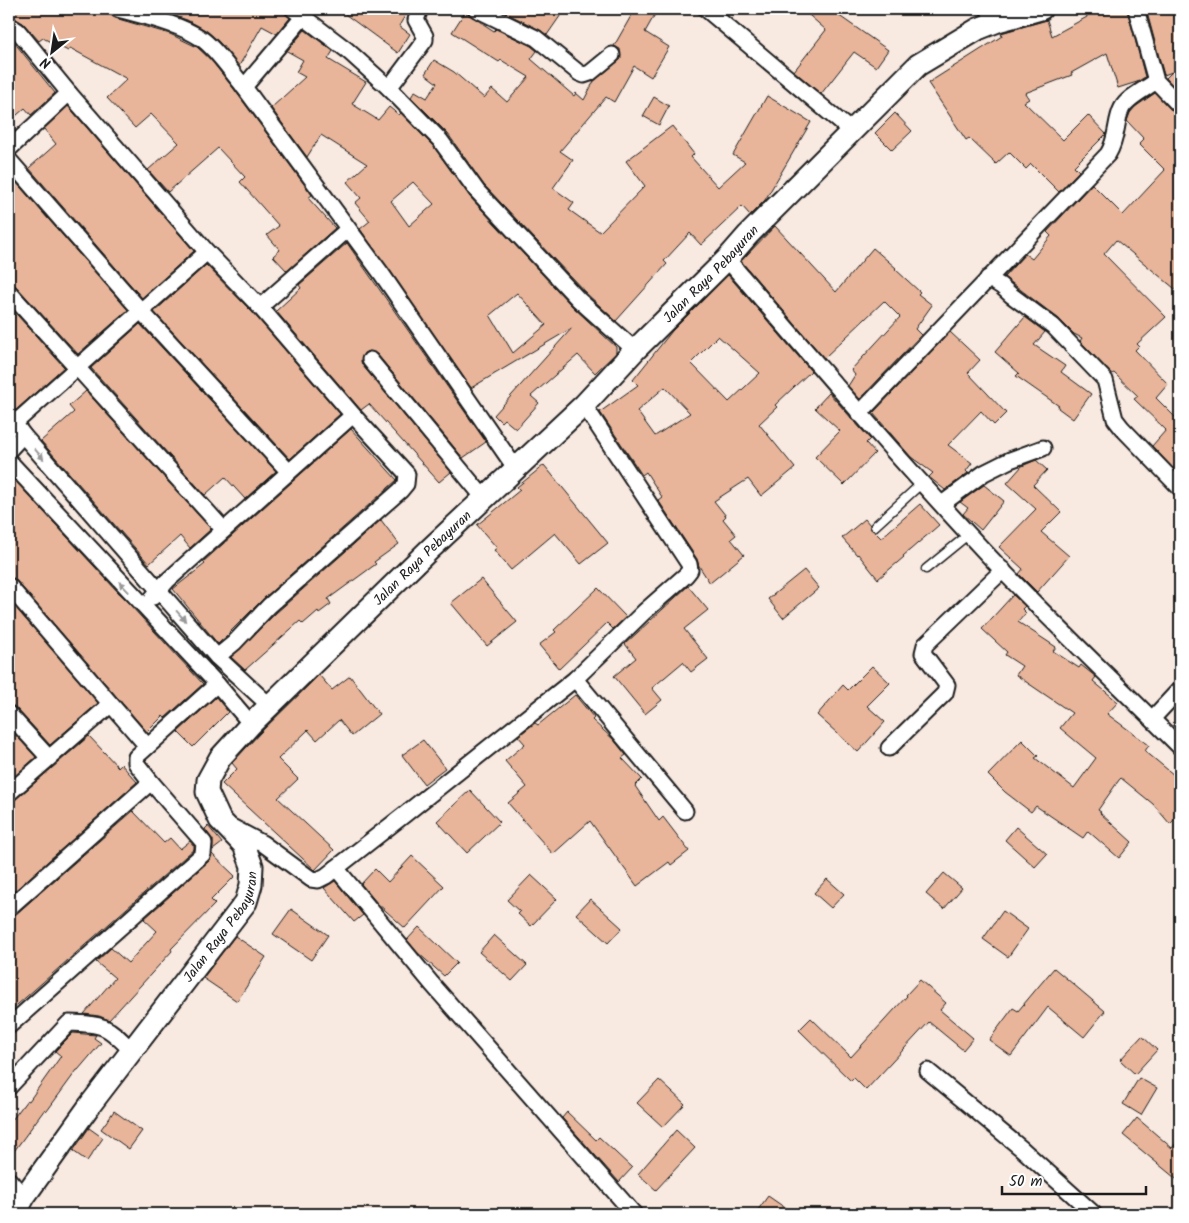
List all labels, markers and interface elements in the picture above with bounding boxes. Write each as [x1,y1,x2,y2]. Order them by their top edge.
north arrow [28,28,78,78]
text: N [37,51,55,74]
street label: Jalan Raya Pebayuran [658,220,764,329]
one-way arrow [34,447,45,460]
street label: Jalan Raya Pebayuran [368,505,477,611]
one-way arrow [118,581,130,593]
one-way arrow [175,609,187,621]
street label: Jalan Raya Pebayuran [178,871,264,987]
scale bar [1002,1163,1145,1195]
text: 50 m [1009,1170,1043,1194]

